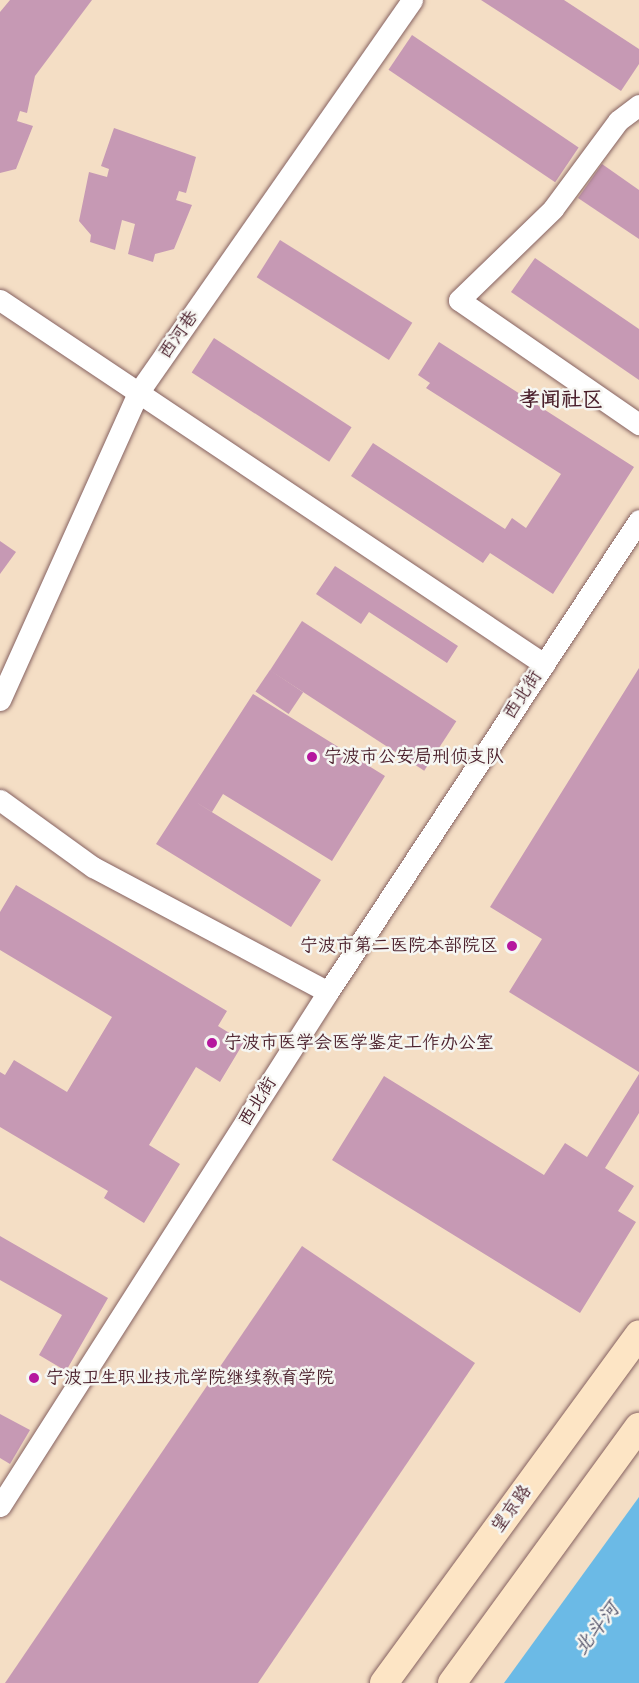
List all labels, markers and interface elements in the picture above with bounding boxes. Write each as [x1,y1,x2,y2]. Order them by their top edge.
street label: 西河巷 [155,307,203,363]
district label: 孝闻社区 [519,387,603,413]
street label: 西北街 [499,666,547,724]
place label: 宁波市公安局刑侦支队 [324,746,504,768]
marker: 宁波市公安局刑侦支队 [305,750,319,764]
place label: 宁波市第二医院本部院区 [300,935,498,957]
marker: 宁波市第二医院本部院区 [503,937,521,955]
place label: 宁波市医学会医学鉴定工作办公室 [224,1032,494,1054]
marker: 宁波市医学会医学鉴定工作办公室 [205,1036,219,1050]
street label: 西北街 [235,1073,281,1131]
place label: 宁波卫生职业技术学院继续教育学院 [46,1367,334,1389]
marker: 宁波卫生职业技术学院继续教育学院 [27,1371,41,1385]
street label: 望京路 [487,1481,537,1537]
water label: 北斗河 [569,1598,625,1660]

